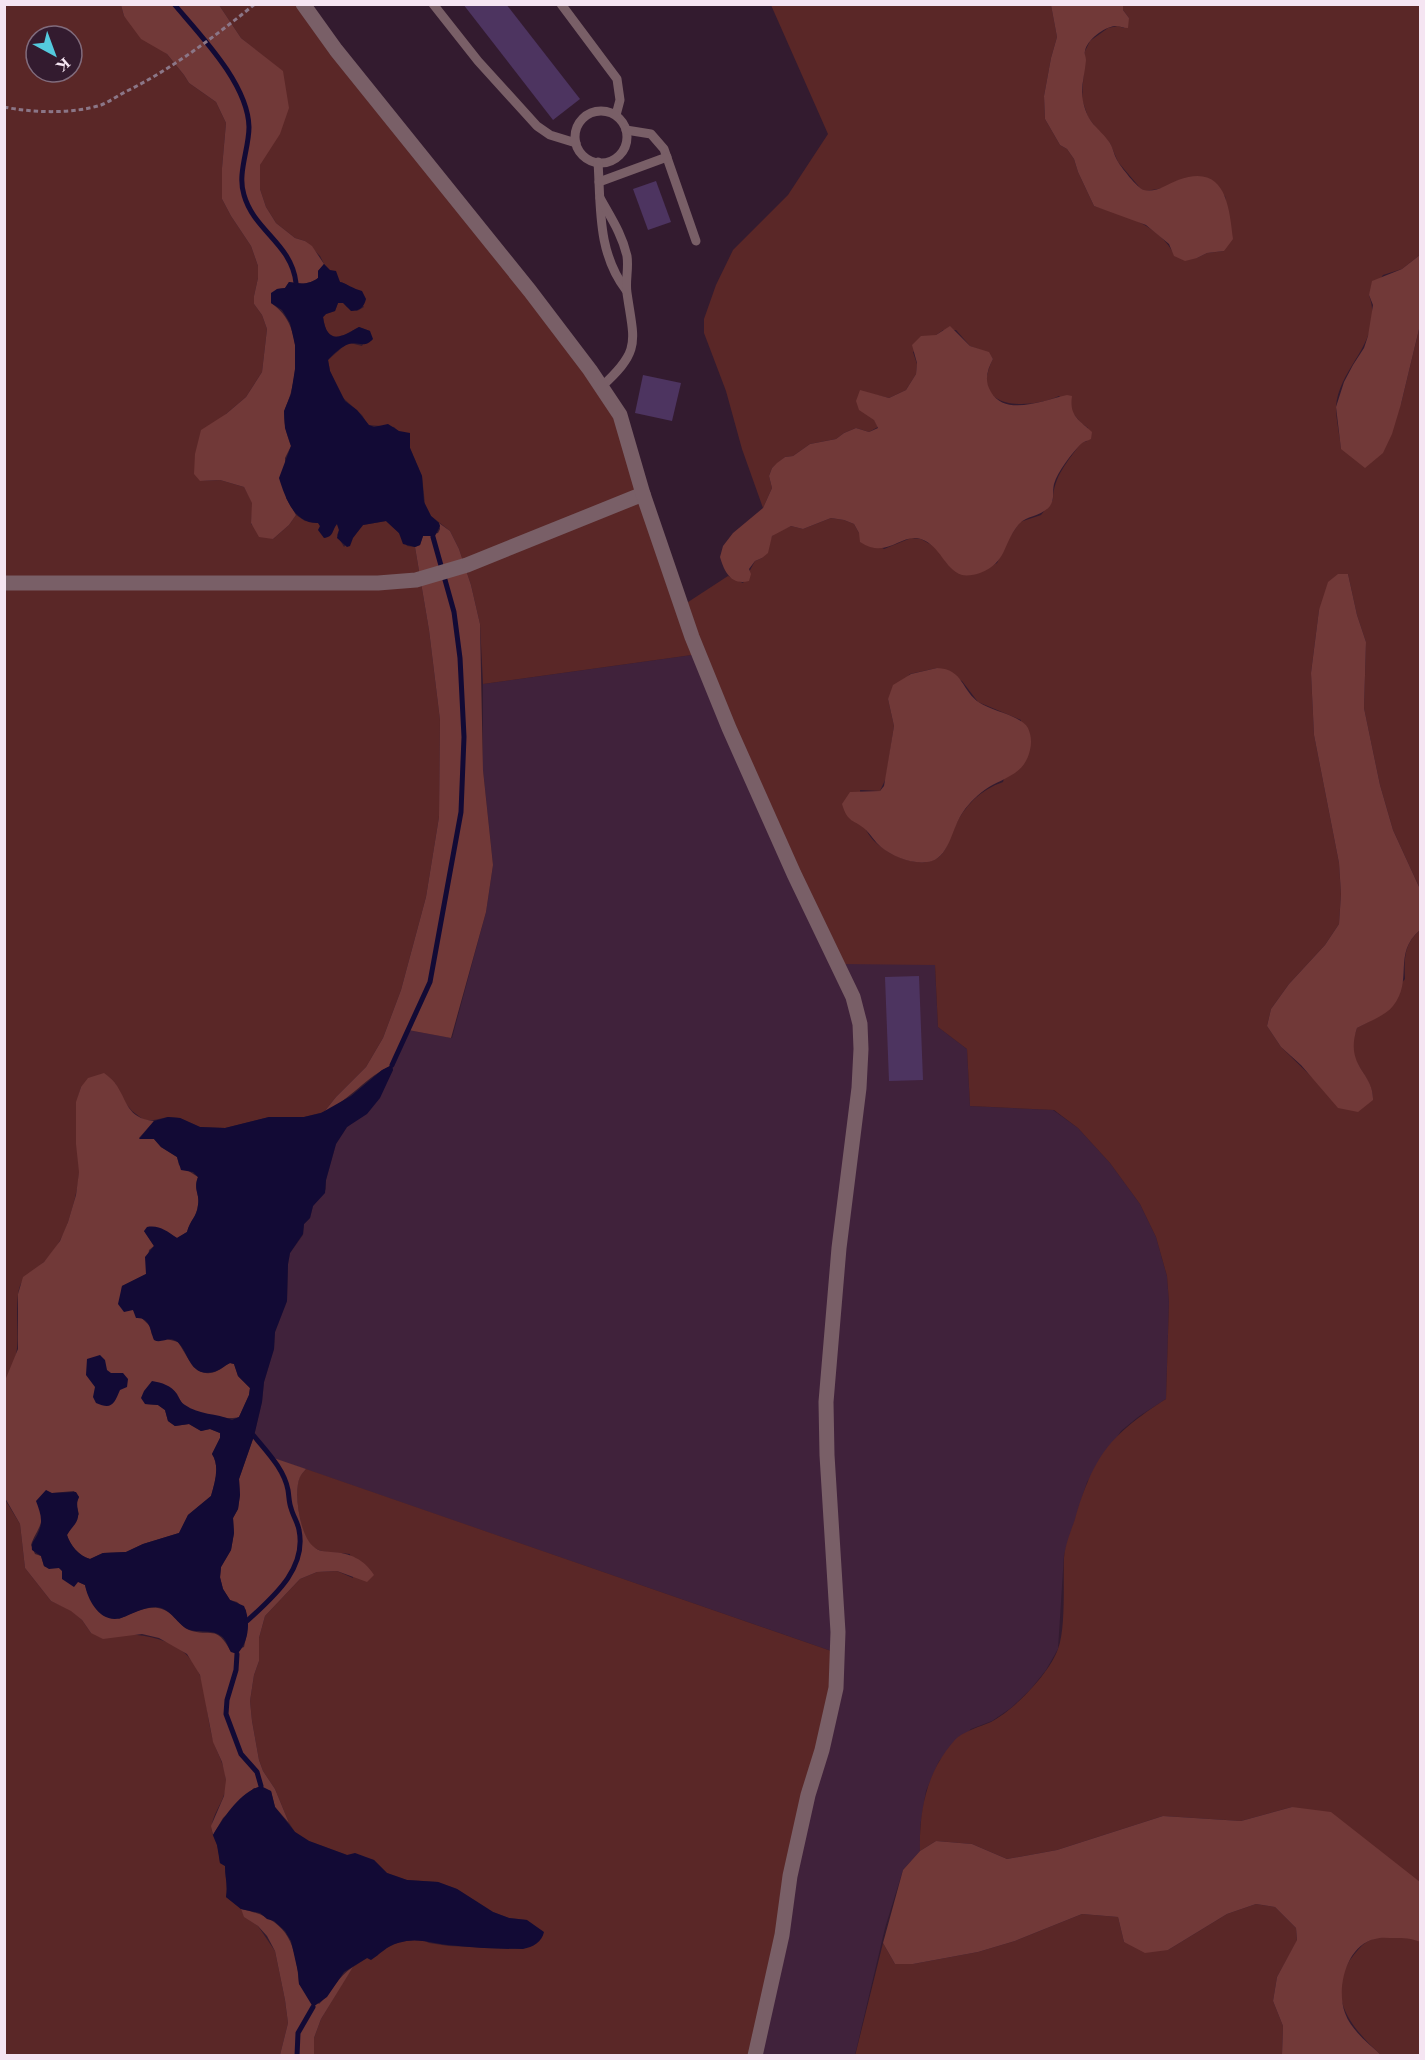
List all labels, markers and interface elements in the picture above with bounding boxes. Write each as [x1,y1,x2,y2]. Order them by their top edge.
north arrow [24,24,84,84]
text: K [53,54,74,76]

